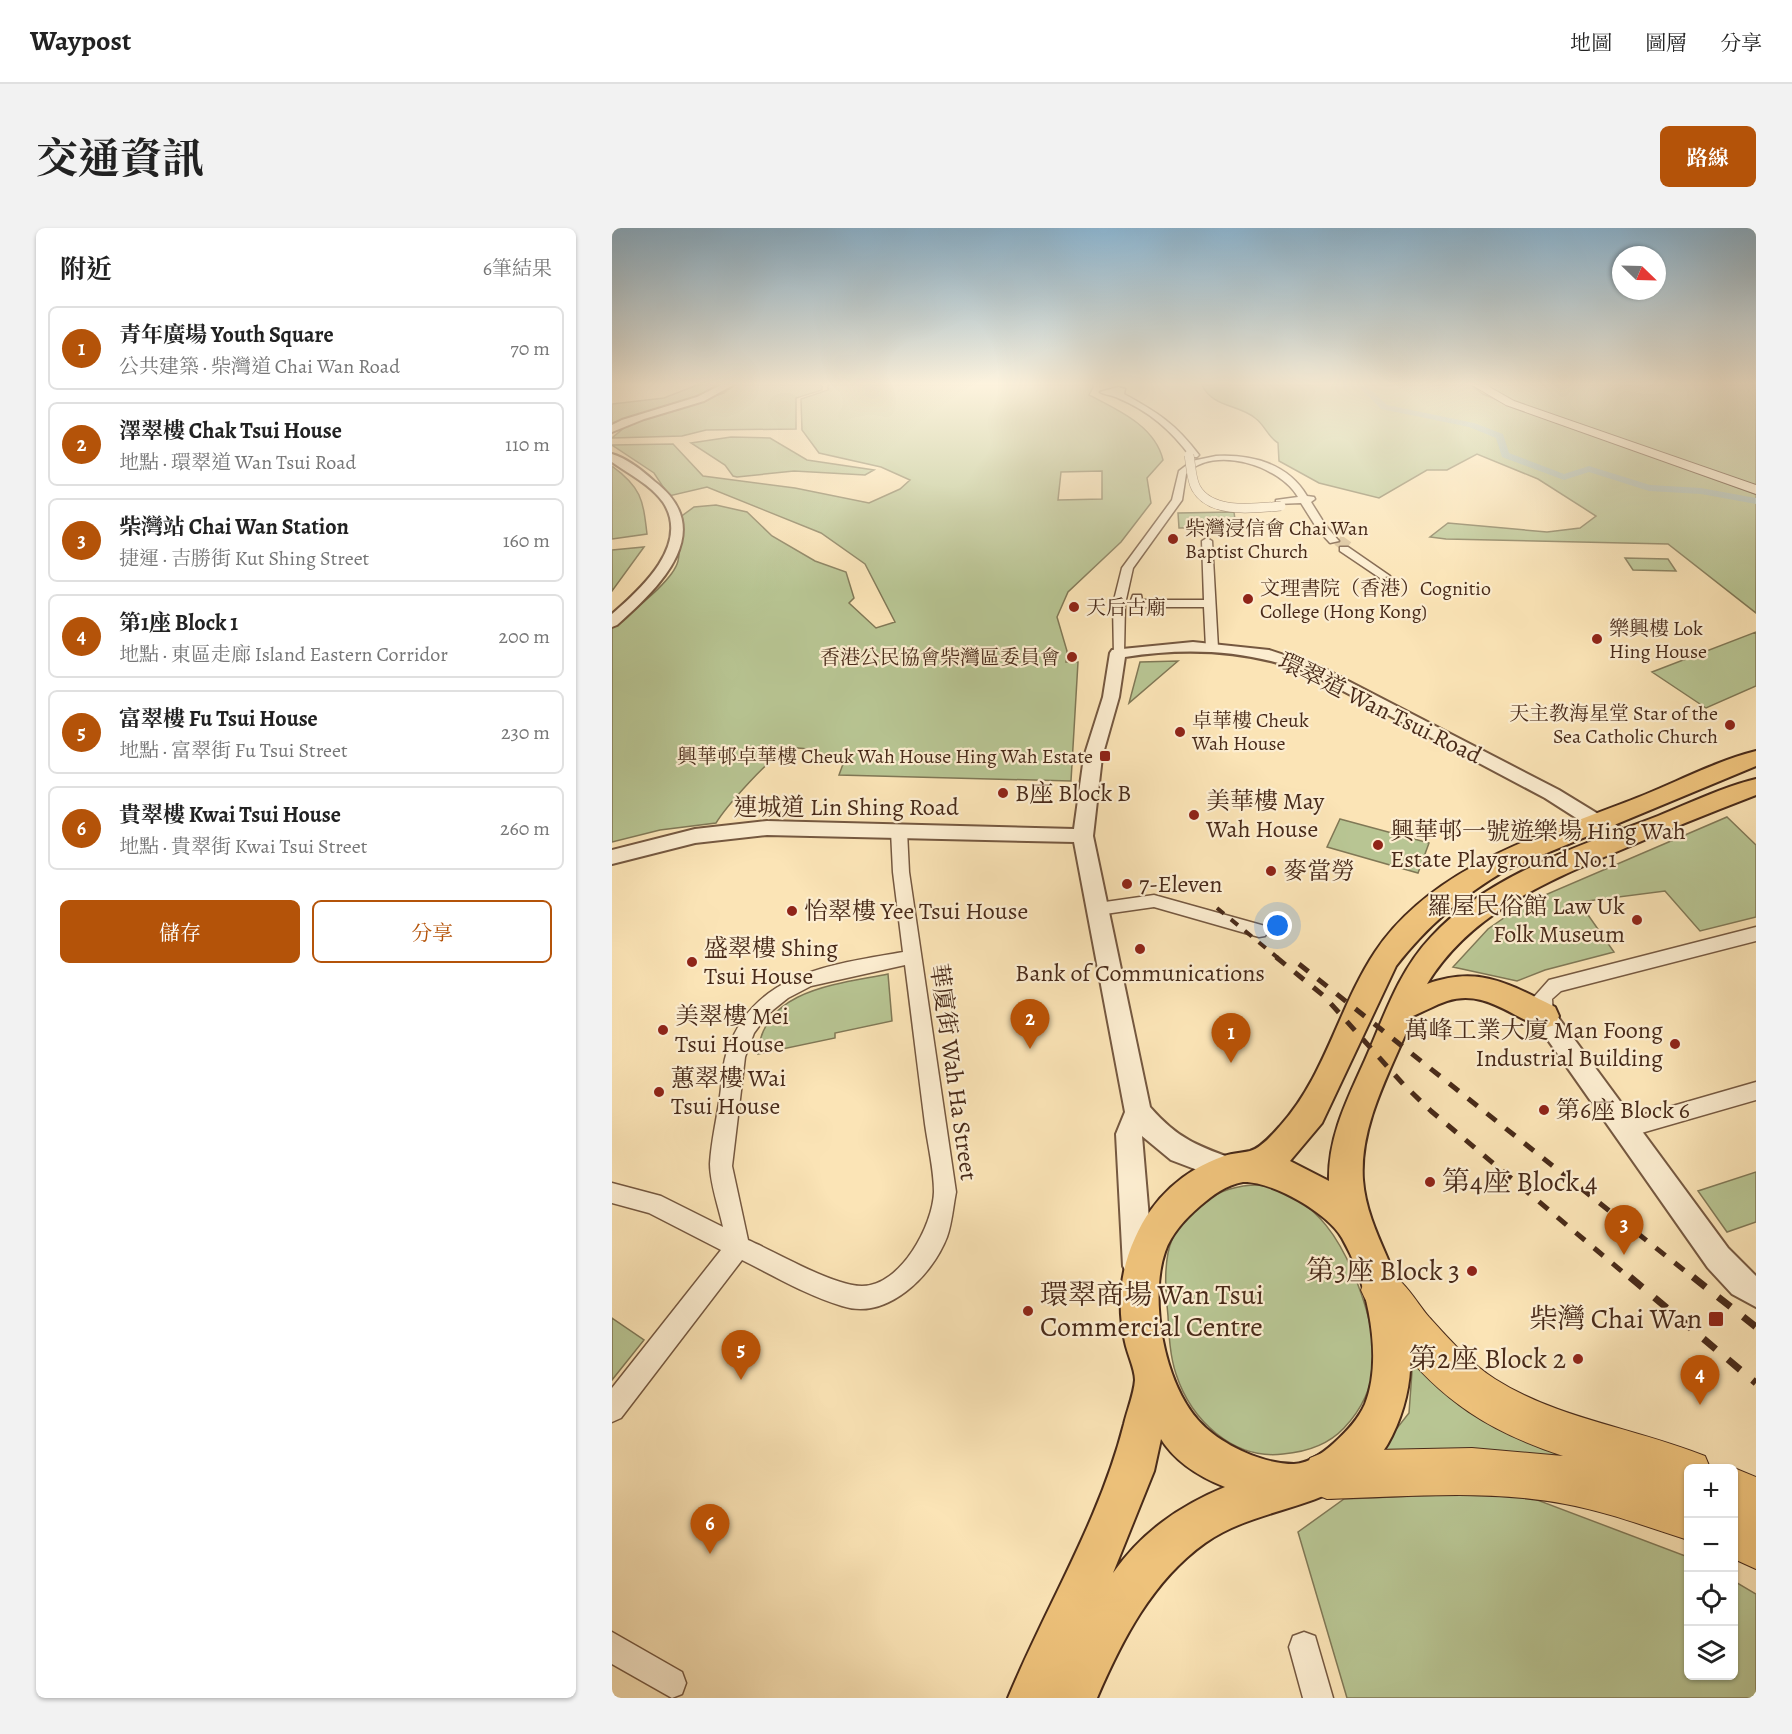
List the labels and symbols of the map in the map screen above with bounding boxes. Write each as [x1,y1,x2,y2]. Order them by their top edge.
north arrow [1612,246,1666,300]
place label: 柴灣浸信會 Chai Wan Baptist Church [1185,515,1368,565]
marker: 柴灣浸信會 Chai Wan Baptist Church [1166,532,1180,546]
place label: 文理書院（香港）Cognitio College (Hong Kong) [1260,575,1491,625]
marker: 文理書院（香港）Cognitio College (Hong Kong) [1241,592,1255,606]
place label: 天后古廟 [1086,594,1166,621]
marker: 天后古廟 [1067,600,1081,614]
place label: 樂興樓 Lok Hing House [1609,615,1707,665]
marker: 樂興樓 Lok Hing House [1590,632,1604,646]
place label: 香港公民協會柴灣區委員會 [820,644,1060,671]
street label: 環翠道 Wan Tsui Road [1273,645,1487,771]
marker: 香港公民協會柴灣區委員會 [1065,650,1079,664]
place label: 天主教海星堂 Star of the Sea Catholic Church [1509,700,1718,750]
place label: 卓華樓 Cheuk Wah House [1191,707,1309,757]
marker: 天主教海星堂 Star of the Sea Catholic Church [1723,718,1737,732]
marker: 卓華樓 Cheuk Wah House [1173,725,1187,739]
place label: 興華邨卓華樓 Cheuk Wah House Hing Wah Estate [677,743,1093,770]
marker: 興華邨卓華樓 Cheuk Wah House Hing Wah Estate [1098,749,1112,763]
place label: B座 Block B [1015,777,1131,809]
place label: 美華樓 May Wah House [1205,785,1325,845]
marker: B座 Block B [996,786,1010,800]
street label: 連城道 Lin Shing Road [733,791,959,823]
marker: 美華樓 May Wah House [1187,808,1201,822]
place label: 興華邨一號遊樂場 Hing Wah Estate Playground No.1 [1390,815,1686,875]
marker: 興華邨一號遊樂場 Hing Wah Estate Playground No.1 [1371,838,1385,852]
place label: 麥當勞 [1283,855,1355,887]
marker: 麥當勞 [1264,864,1278,878]
place label: 7-Eleven [1139,868,1222,900]
marker: 7-Eleven [1120,877,1134,891]
place label: 羅屋民俗館 Law Uk Folk Museum [1427,890,1625,950]
place label: 怡翠樓 Yee Tsui House [804,895,1028,927]
marker: 怡翠樓 Yee Tsui House [785,904,799,918]
your location [1263,911,1292,940]
marker: 羅屋民俗館 Law Uk Folk Museum [1630,913,1644,927]
place label: 盛翠樓 Shing Tsui House [704,932,838,992]
marker: Bank of Communications [1133,942,1147,956]
marker: 盛翠樓 Shing Tsui House [685,955,699,969]
place label: Bank of Communications [1015,957,1265,989]
street label: 華廈街 Wah Ha Street [923,962,985,1182]
place label: 美翠樓 Mei Tsui House [675,1000,789,1060]
pin: 2 [1010,1000,1050,1049]
pin: 1 [1212,1014,1250,1063]
place label: 萬峰工業大廈 Man Foong Industrial Building [1405,1014,1663,1074]
marker: 美翠樓 Mei Tsui House [656,1023,670,1037]
marker: 萬峰工業大廈 Man Foong Industrial Building [1668,1037,1682,1051]
place label: 蕙翠樓 Wai Tsui House [671,1062,786,1122]
marker: 蕙翠樓 Wai Tsui House [652,1085,666,1099]
place label: 第6座 Block 6 [1556,1094,1690,1126]
marker: 第6座 Block 6 [1537,1103,1551,1117]
place label: 第4座 Block 4 [1442,1163,1598,1201]
marker: 第4座 Block 4 [1423,1175,1437,1189]
pin: 3 [1604,1206,1644,1255]
place label: 第3座 Block 3 [1306,1252,1460,1290]
marker: 第3座 Block 3 [1465,1264,1479,1278]
place label: 環翠商場 Wan Tsui Commercial Centre [1040,1276,1264,1346]
place label: 柴灣 Chai Wan [1529,1300,1702,1338]
marker: 環翠商場 Wan Tsui Commercial Centre [1021,1304,1035,1318]
marker: 柴灣 Chai Wan [1707,1310,1725,1328]
pin: 5 [722,1330,760,1380]
place label: 第2座 Block 2 [1409,1340,1566,1378]
marker: 第2座 Block 2 [1571,1352,1585,1366]
pin: 4 [1680,1356,1720,1405]
pin: 6 [690,1504,730,1554]

